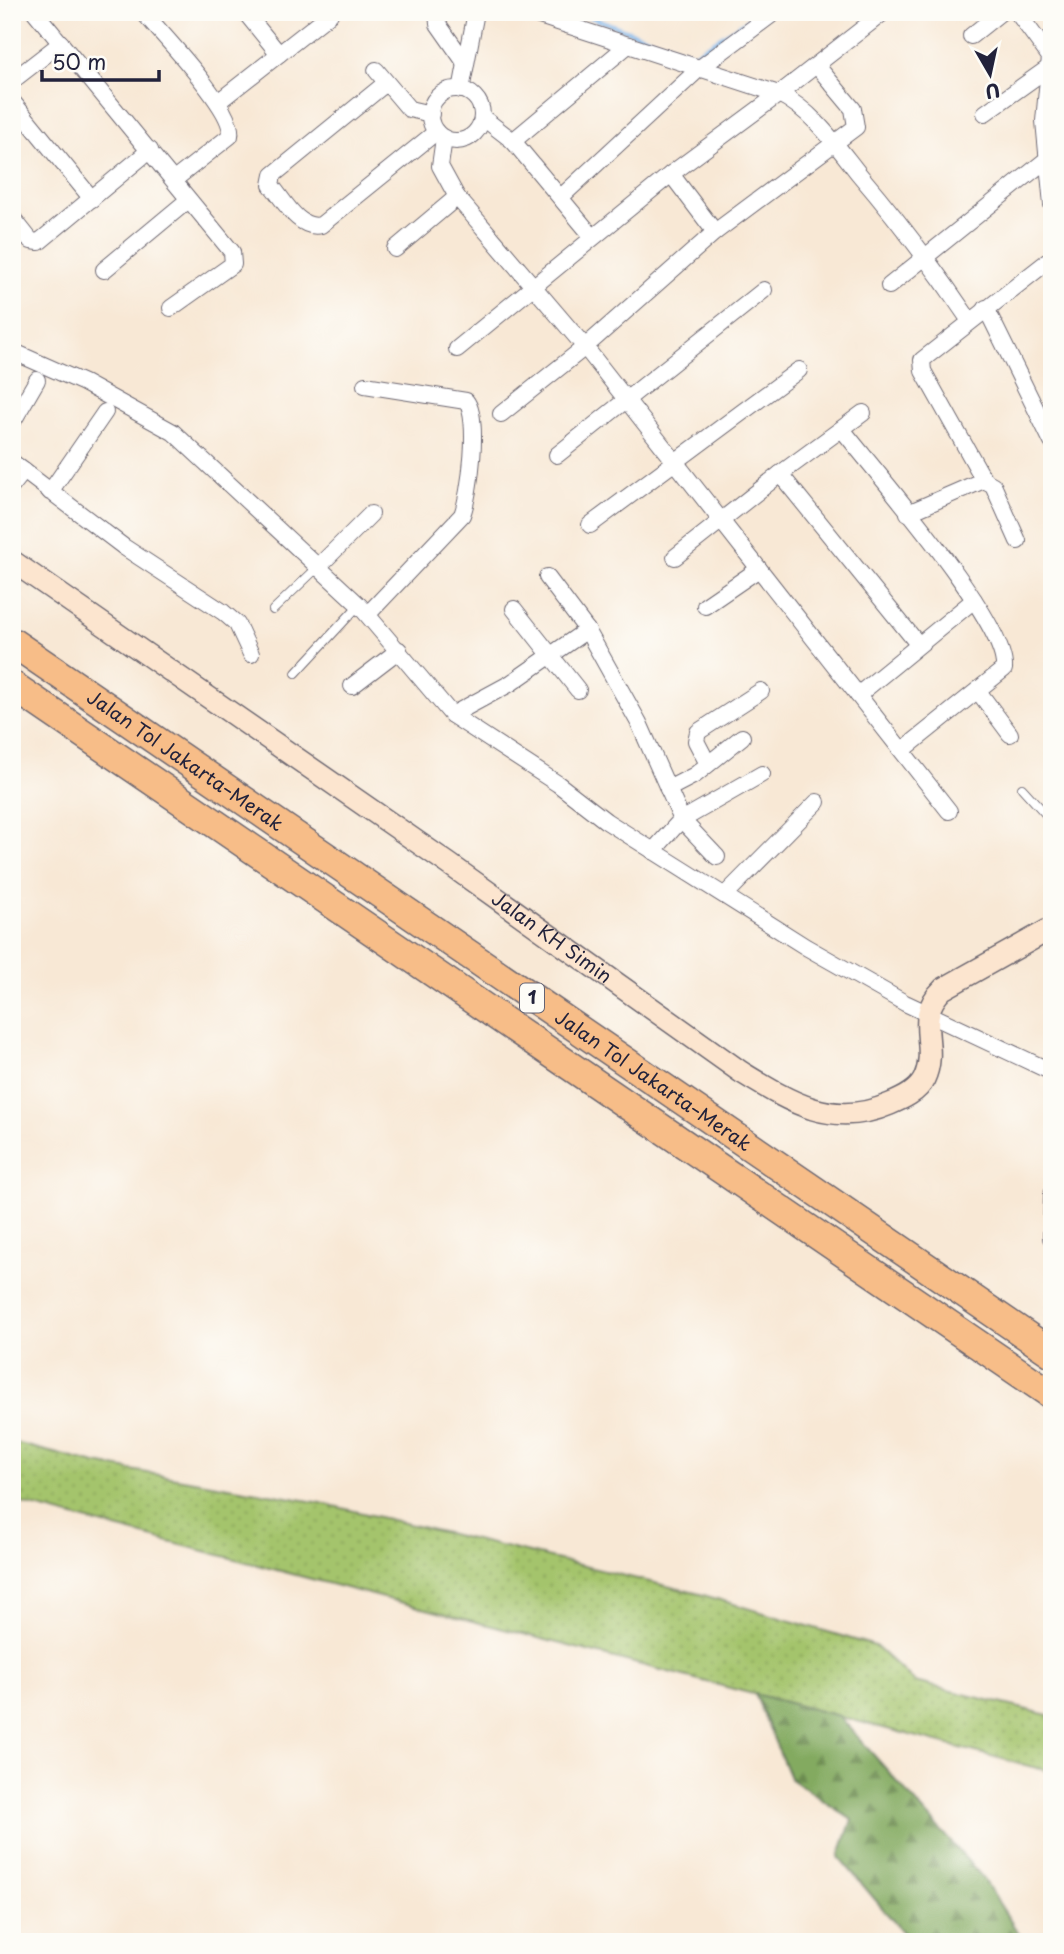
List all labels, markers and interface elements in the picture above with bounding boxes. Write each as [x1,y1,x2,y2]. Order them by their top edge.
scale bar [42,38,159,82]
north arrow [956,38,1026,108]
text: 50 m [52,45,106,77]
text: U [983,77,1002,107]
street label: Jalan Tol Jakarta–Merak [82,682,290,837]
street label: Jalan KH Simin [486,884,618,989]
road number: 1 [520,984,544,1013]
street label: Jalan Tol Jakarta–Merak [550,1002,758,1157]

